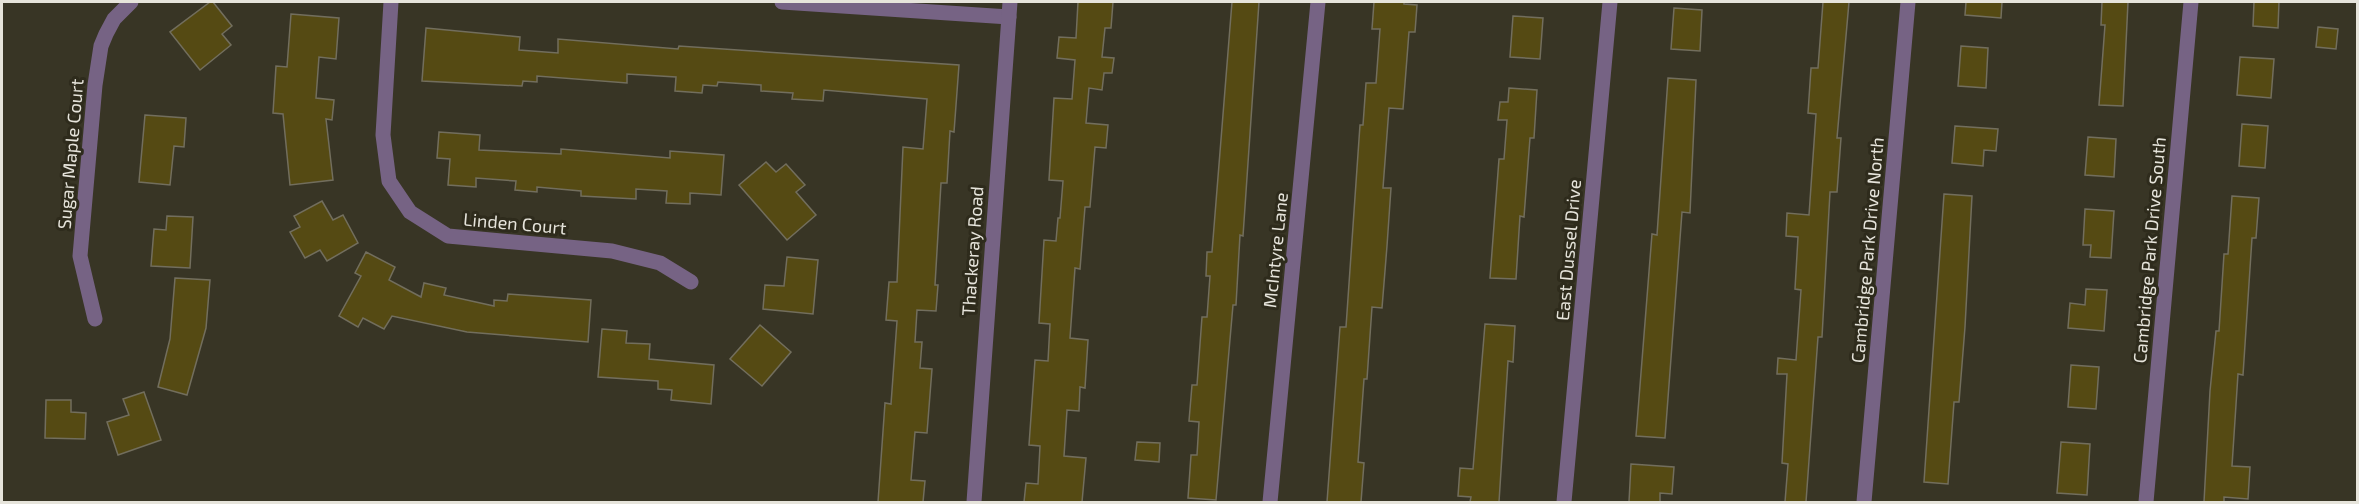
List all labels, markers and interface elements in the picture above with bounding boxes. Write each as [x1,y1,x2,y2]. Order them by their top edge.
street label: Sugar Maple Court [52,78,88,230]
street label: Cambridge Park Drive North [1846,136,1888,364]
street label: Cambridge Park Drive South [2128,136,2170,364]
street label: East Dussel Drive [1551,178,1585,322]
street label: Thackeray Road [956,185,988,317]
street label: McIntyre Lane [1258,191,1292,309]
street label: Linden Court [463,208,568,238]

